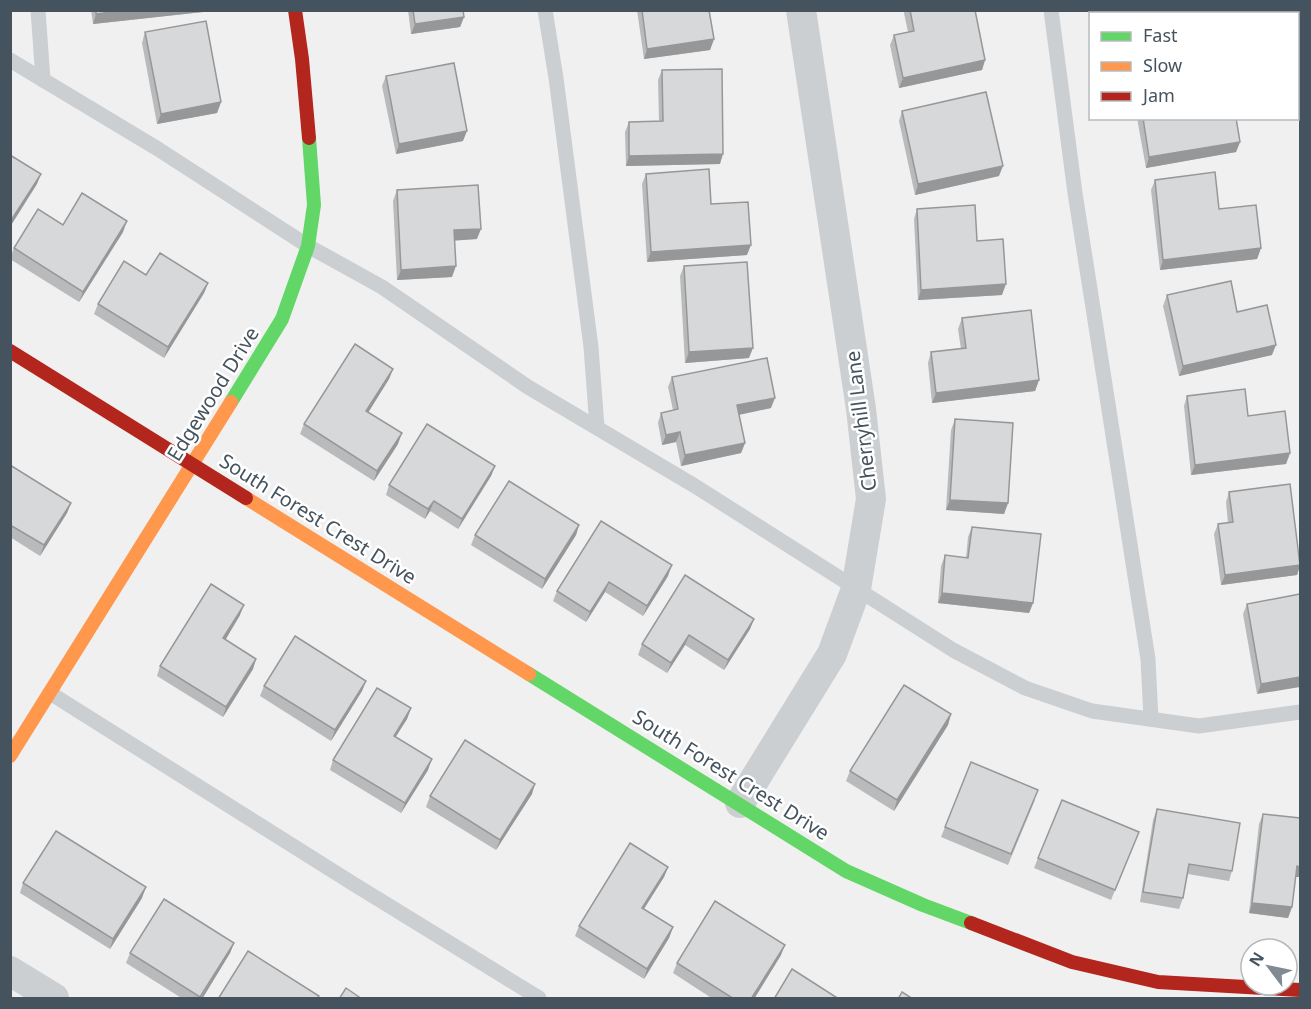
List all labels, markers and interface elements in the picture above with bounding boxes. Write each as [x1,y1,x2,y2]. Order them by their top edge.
legend [1089,12,1299,120]
text: Fast [1143,23,1178,47]
text: Slow [1143,53,1182,77]
text: Jam [1141,83,1175,107]
street label: Edgewood Drive [160,322,265,466]
street label: Cherryhill Lane [838,349,883,493]
street label: South Forest Crest Drive [215,447,422,590]
street label: South Forest Crest Drive [628,703,835,846]
north arrow [1239,937,1299,997]
text: N [1244,948,1269,970]

